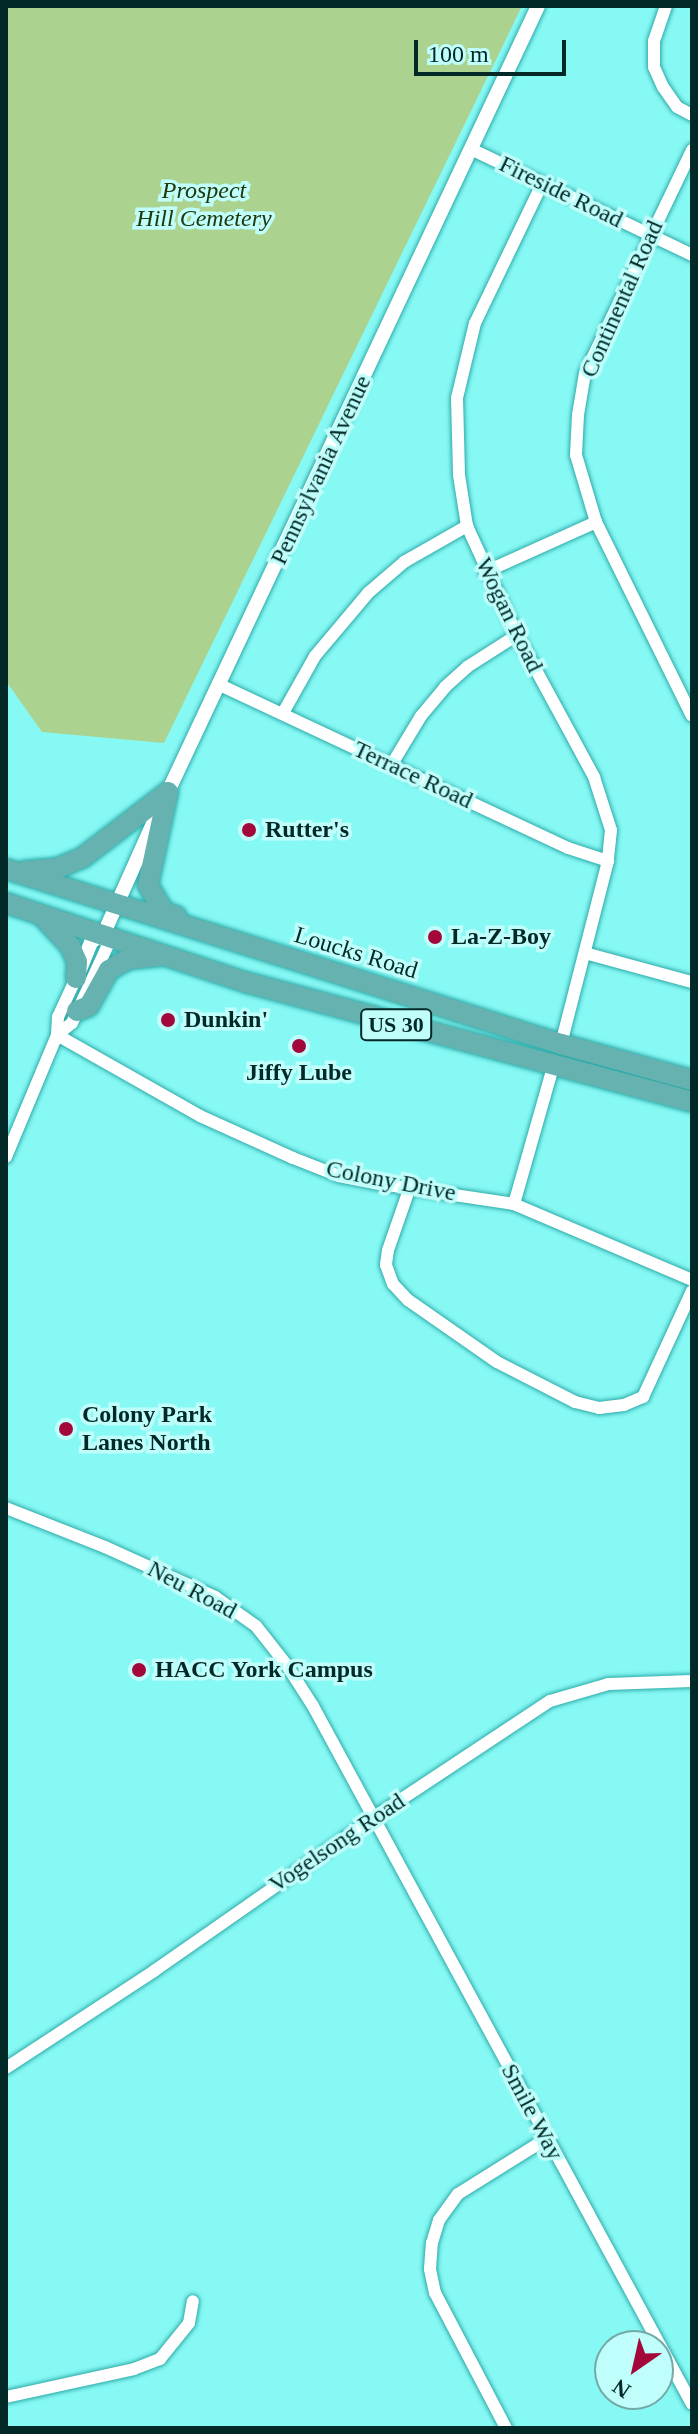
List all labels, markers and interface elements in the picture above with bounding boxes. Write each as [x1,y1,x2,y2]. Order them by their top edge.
scale bar [418,24,570,74]
text: 100 m [428,41,489,67]
street label: Fireside Road [494,150,628,234]
park label: Prospect Hill Cemetery [136,177,272,233]
street label: Continental Road [575,216,669,382]
street label: Pennsylvania Avenue [264,370,378,570]
street label: Wogan Road [469,553,549,677]
street label: Terrace Road [349,735,477,815]
place label: Rutter's [265,816,349,844]
marker: Rutter's [240,821,258,839]
street label: Loucks Road [291,921,421,985]
place label: La-Z-Boy [451,923,551,951]
marker: La-Z-Boy [426,928,444,946]
place label: Dunkin' [184,1006,268,1034]
road number: US 30 [360,1007,432,1043]
marker: Dunkin' [159,1011,177,1029]
marker: Jiffy Lube [290,1037,308,1055]
place label: Jiffy Lube [246,1059,352,1087]
street label: Colony Drive [324,1154,458,1208]
place label: Colony Park Lanes North [82,1401,212,1457]
marker: Colony Park Lanes North [57,1420,75,1438]
street label: Neu Road [143,1555,241,1625]
place label: HACC York Campus [155,1656,374,1684]
marker: HACC York Campus [130,1661,148,1679]
street label: Vogelsong Road [264,1787,410,1899]
street label: Smile Way [495,2059,569,2165]
north arrow [594,2330,674,2410]
text: N [608,2374,635,2403]

